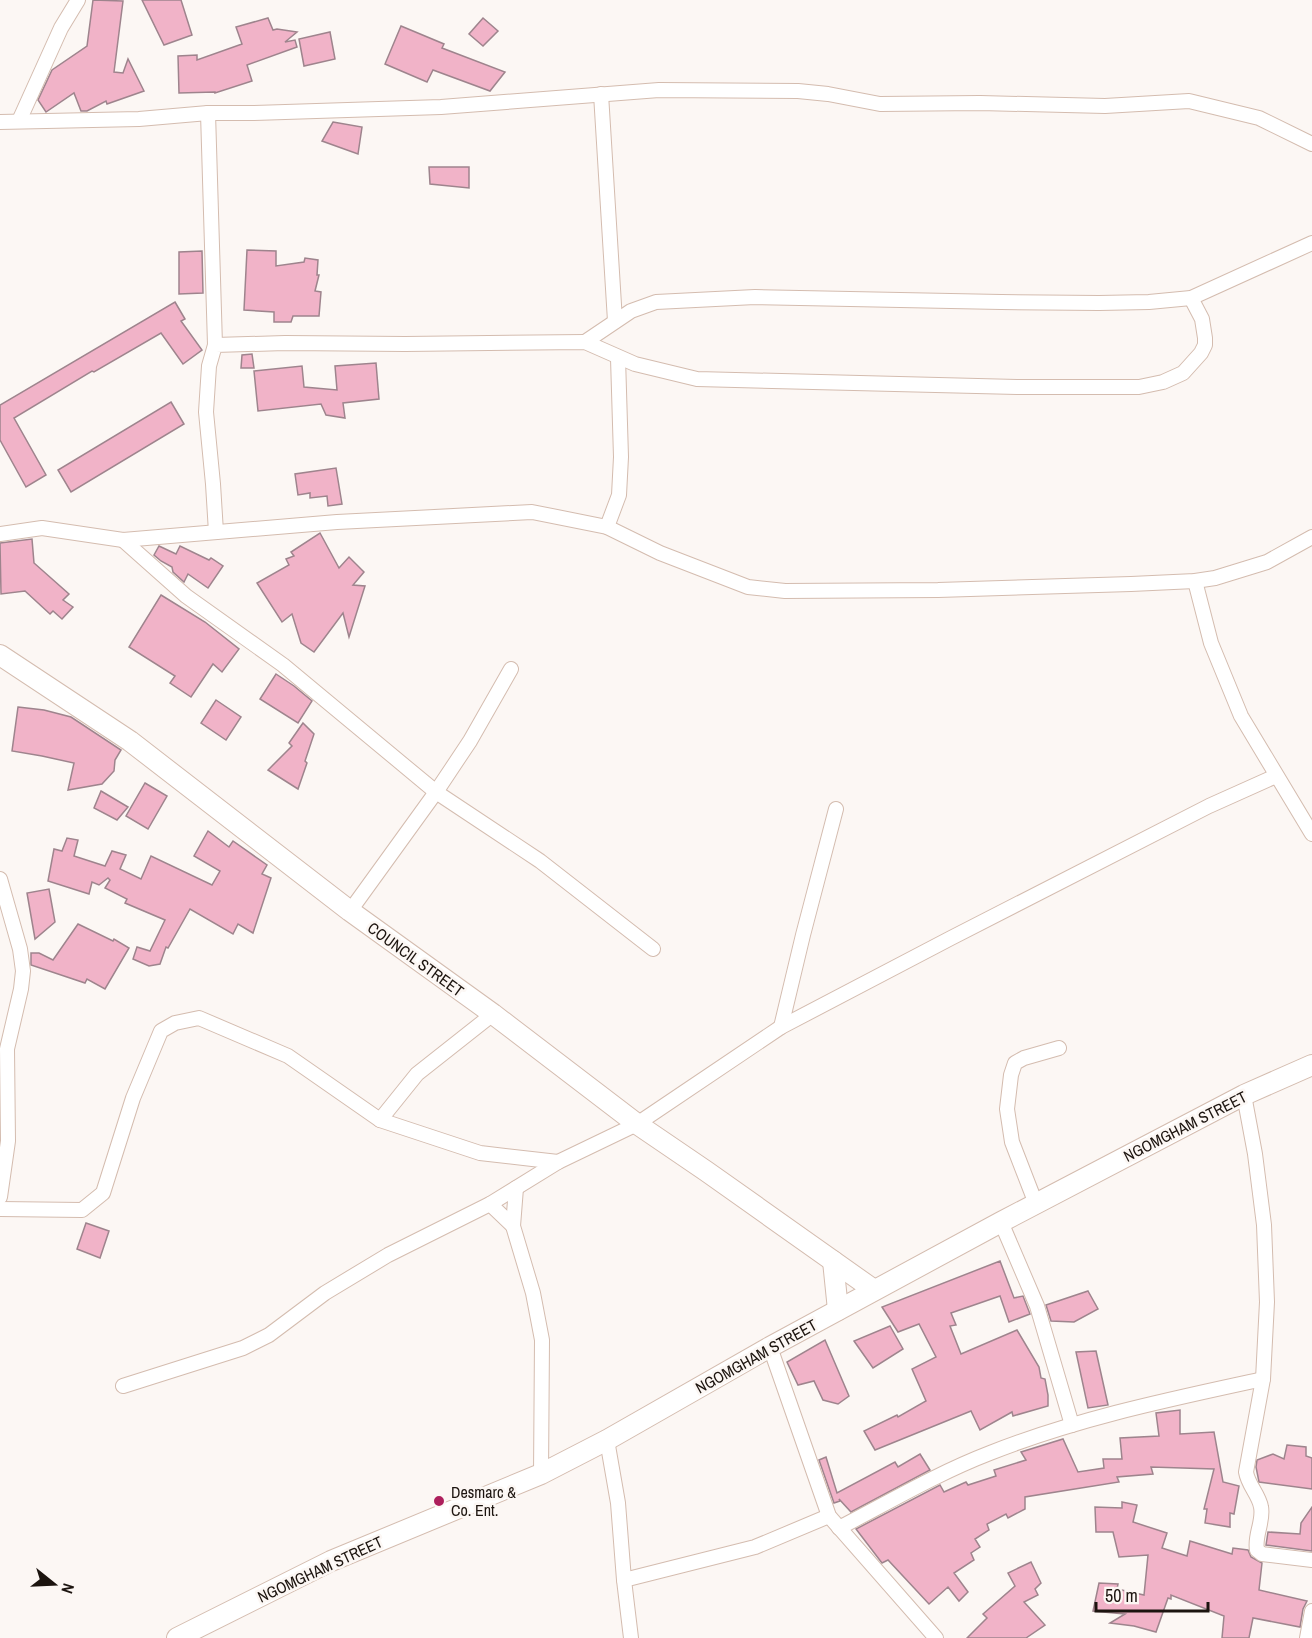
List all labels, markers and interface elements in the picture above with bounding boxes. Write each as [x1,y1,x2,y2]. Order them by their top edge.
street label: COUNCIL STREET [363,917,469,1001]
street label: NGOMGHAM STREET [1120,1085,1250,1167]
street label: NGOMGHAM STREET [691,1314,821,1398]
place label: Desmarc & Co. Ent. [451,1481,516,1521]
marker: Desmarc & Co. Ent. [432,1494,446,1508]
street label: NGOMGHAM STREET [254,1530,386,1608]
north arrow [24,1554,84,1614]
scale bar [1096,1575,1208,1613]
text: N [56,1581,80,1597]
text: 50 m [1105,1583,1138,1608]

